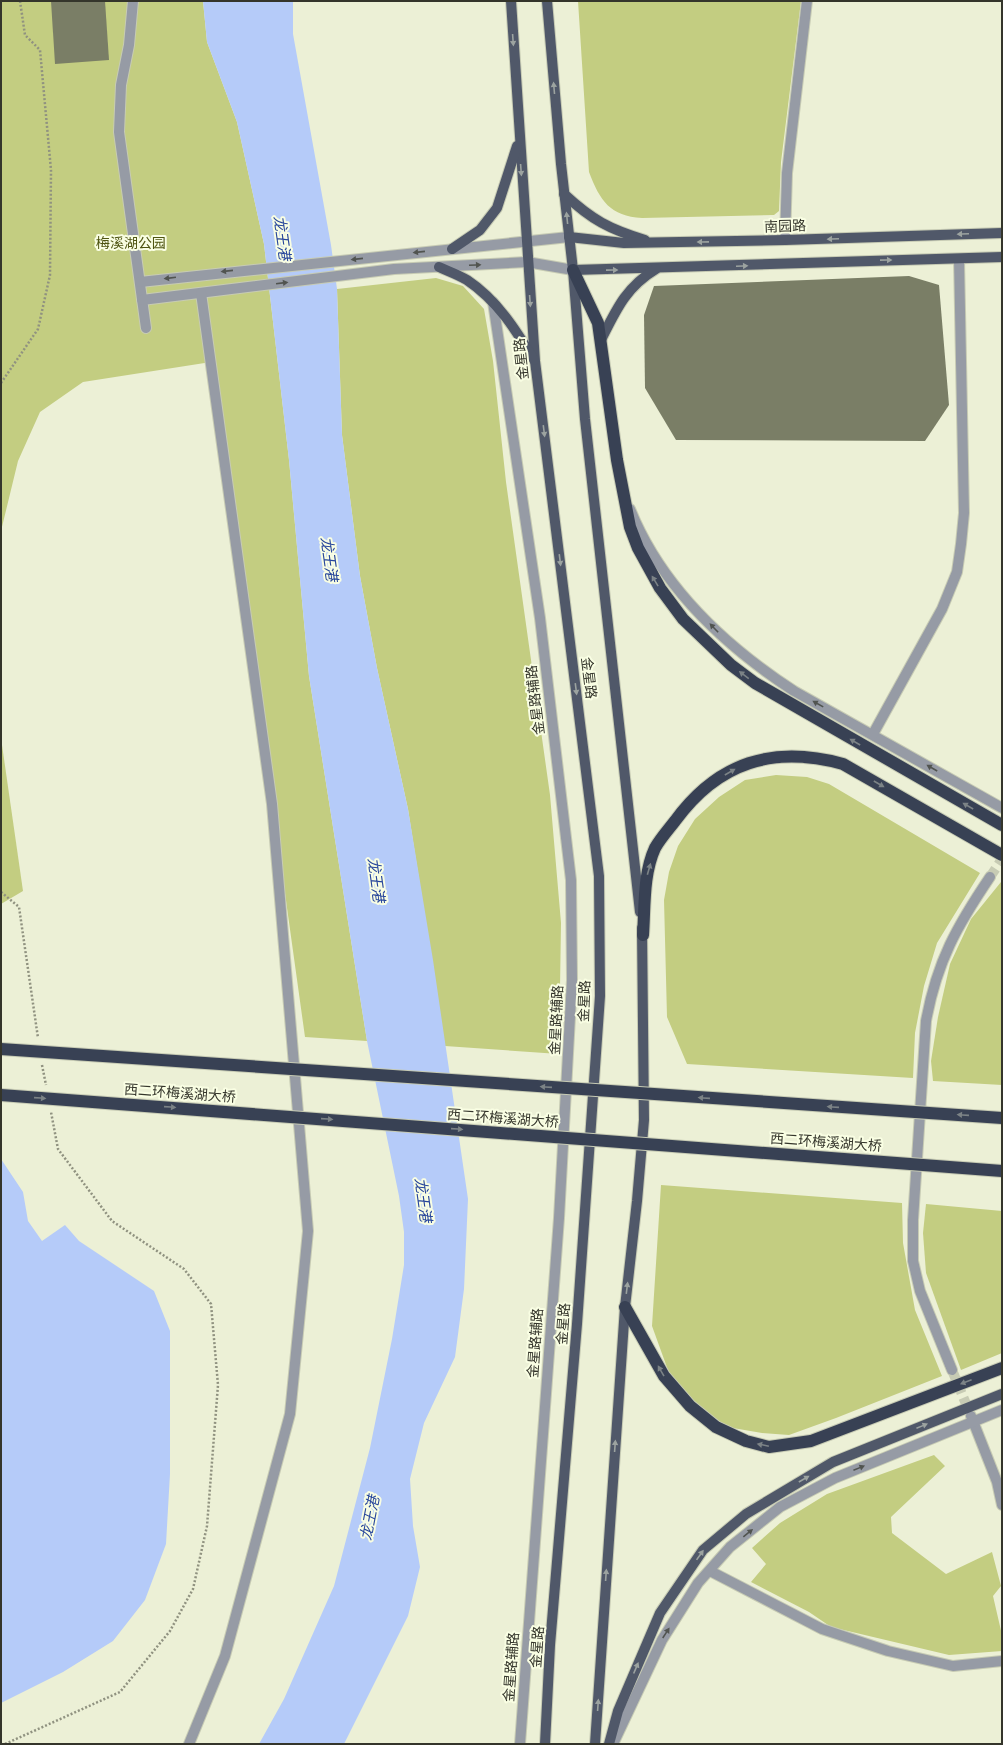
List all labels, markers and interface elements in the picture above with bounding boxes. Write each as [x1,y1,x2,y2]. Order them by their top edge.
one-way arrow [510,34,516,47]
one-way arrow [551,82,558,94]
one-way arrow [518,164,525,176]
one-way arrow [564,212,570,224]
water label: 龙王港 [270,214,294,264]
street label: 南园路 [764,217,806,236]
one-way arrow [956,231,969,237]
park label: 梅溪湖公园 [96,235,166,252]
one-way arrow [827,235,839,242]
one-way arrow [696,239,709,245]
one-way arrow [413,249,425,255]
one-way arrow [351,255,363,262]
one-way arrow [880,257,893,263]
one-way arrow [469,262,482,268]
one-way arrow [736,263,749,269]
one-way arrow [606,267,619,273]
one-way arrow [221,268,233,275]
one-way arrow [164,275,176,281]
one-way arrow [276,280,288,286]
one-way arrow [527,295,534,307]
street label: 金星路 [511,337,532,381]
one-way arrow [541,425,547,437]
water label: 龙王港 [317,535,341,585]
one-way arrow [557,554,563,566]
one-way arrow [652,575,659,587]
one-way arrow [709,623,719,633]
street label: 金星路 [578,656,599,700]
street label: 金星路辅路 [523,664,548,736]
one-way arrow [738,671,749,679]
one-way arrow [573,683,579,695]
one-way arrow [813,701,824,708]
one-way arrow [849,738,861,745]
one-way arrow [926,764,938,771]
one-way arrow [724,768,736,775]
one-way arrow [873,780,885,787]
one-way arrow [962,803,974,810]
water label: 龙王港 [364,856,388,906]
one-way arrow [646,862,652,874]
street label: 金星路 [575,980,594,1022]
street label: 金星路辅路 [546,985,567,1055]
street label: 西二环梅溪湖大桥 [124,1081,236,1106]
one-way arrow [540,1083,552,1090]
one-way arrow [34,1094,46,1101]
one-way arrow [698,1094,710,1101]
one-way arrow [827,1103,839,1110]
one-way arrow [163,1104,176,1111]
street label: 西二环梅溪湖大桥 [447,1106,559,1131]
one-way arrow [957,1112,969,1119]
one-way arrow [321,1116,333,1123]
one-way arrow [451,1126,463,1133]
street label: 西二环梅溪湖大桥 [770,1130,882,1155]
water label: 龙王港 [411,1176,435,1226]
one-way arrow [624,1282,630,1294]
street label: 金星路 [554,1302,573,1346]
street label: 金星路辅路 [525,1308,546,1379]
one-way arrow [657,1365,664,1377]
one-way arrow [959,1380,971,1386]
one-way arrow [917,1423,928,1429]
one-way arrow [611,1440,618,1452]
one-way arrow [757,1442,769,1448]
one-way arrow [854,1464,866,1470]
one-way arrow [798,1475,810,1482]
water label: 龙王港 [357,1492,384,1542]
one-way arrow [742,1529,753,1538]
one-way arrow [696,1550,704,1560]
one-way arrow [603,1569,610,1581]
street label: 金星路 [528,1625,547,1669]
one-way arrow [663,1627,670,1639]
street label: 金星路辅路 [501,1632,522,1703]
one-way arrow [633,1662,640,1674]
one-way arrow [594,1699,601,1711]

